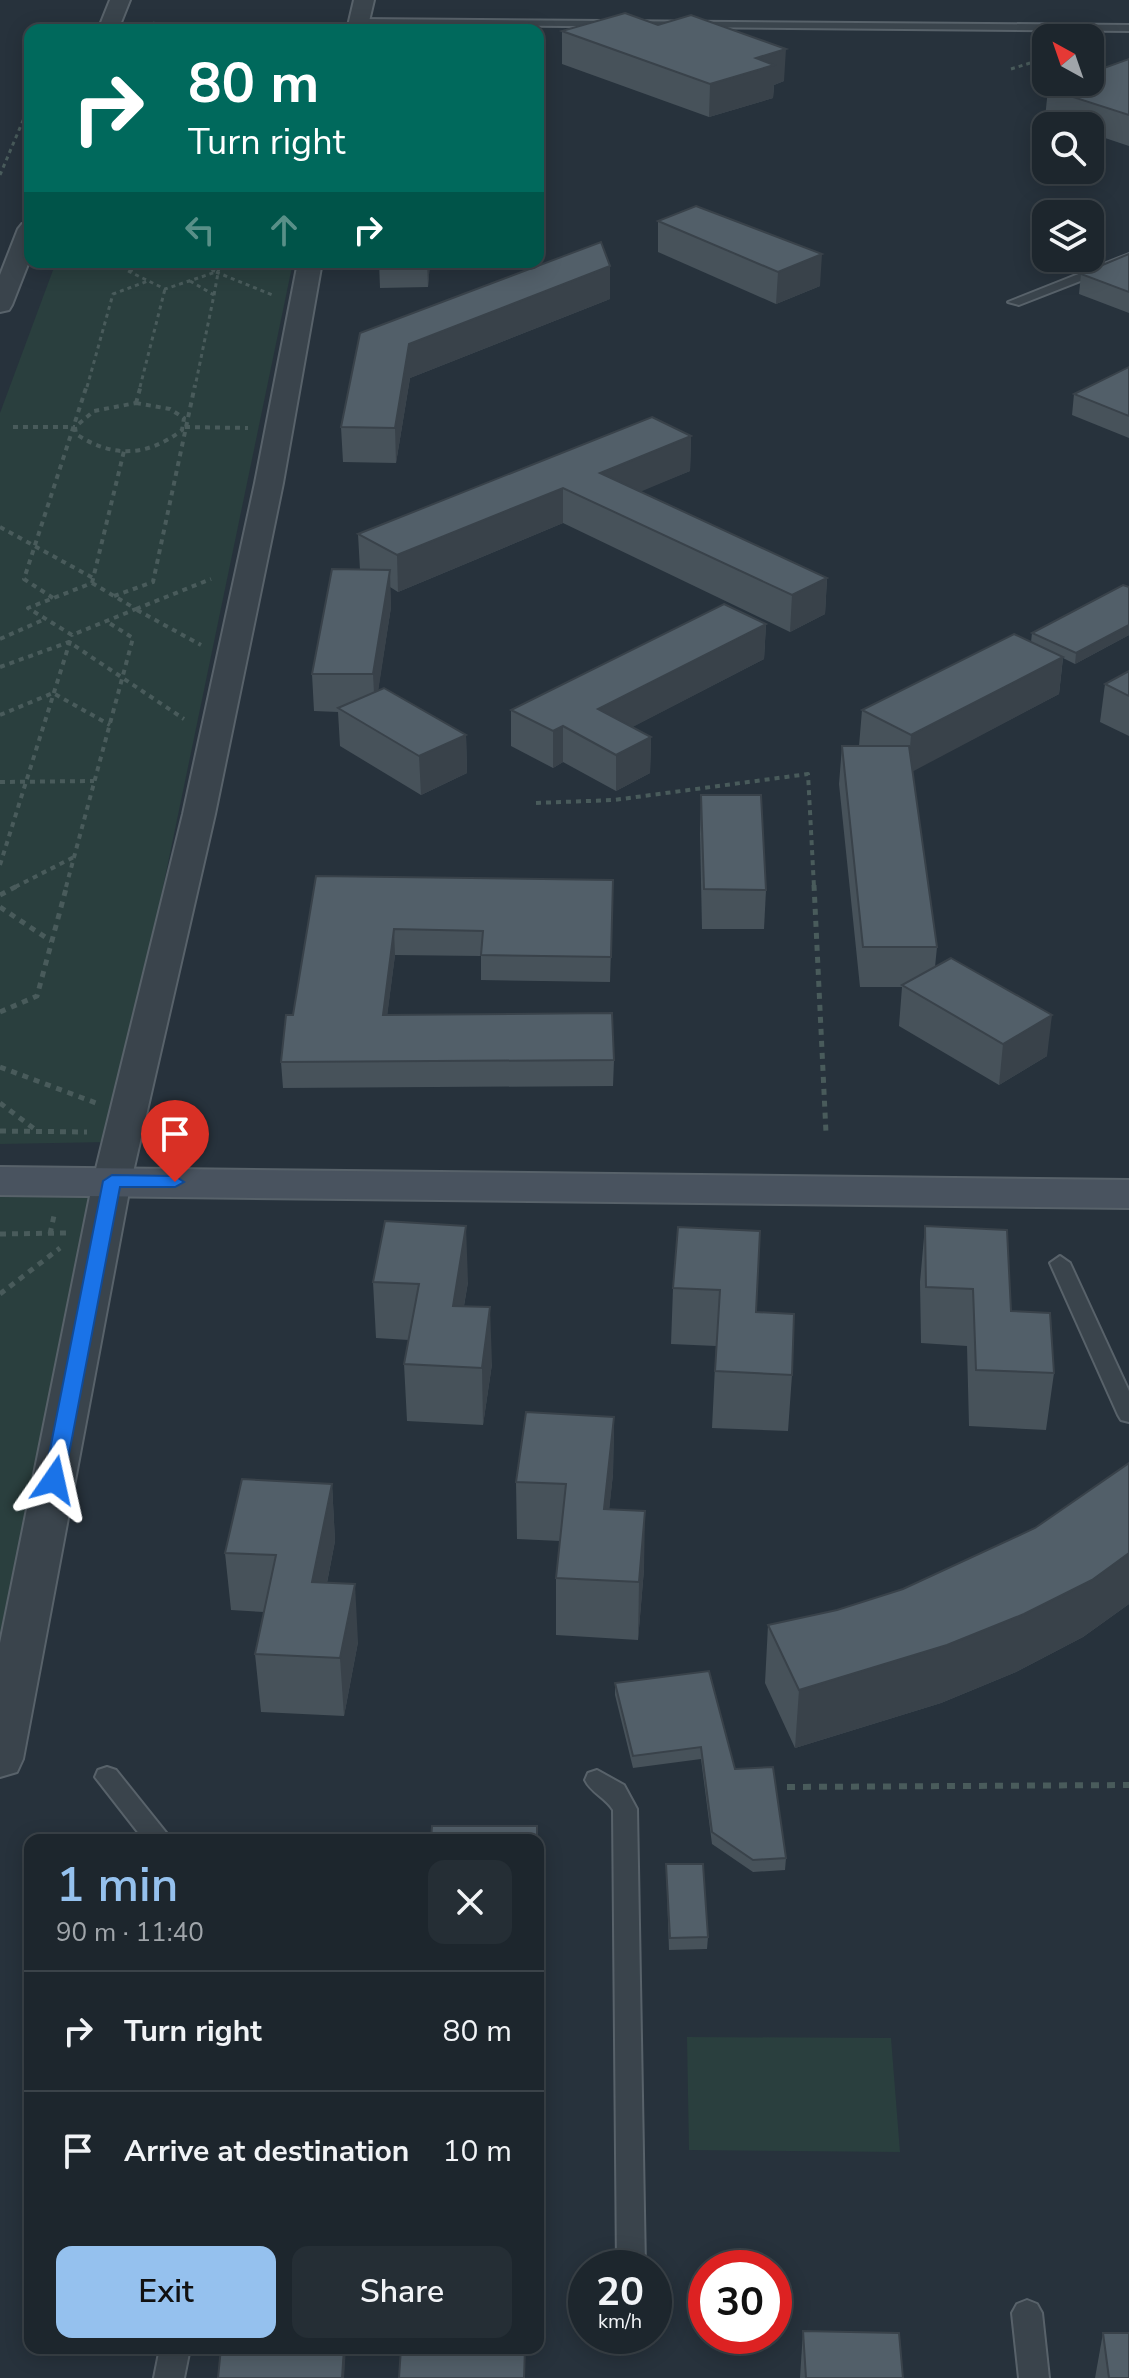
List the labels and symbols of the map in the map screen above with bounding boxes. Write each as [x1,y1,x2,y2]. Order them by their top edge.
north arrow [1032,24,1104,96]
pin [141,1100,209,1182]
position arrow [12,1438,96,1522]
speed limit sign: 30 [688,2250,792,2354]

